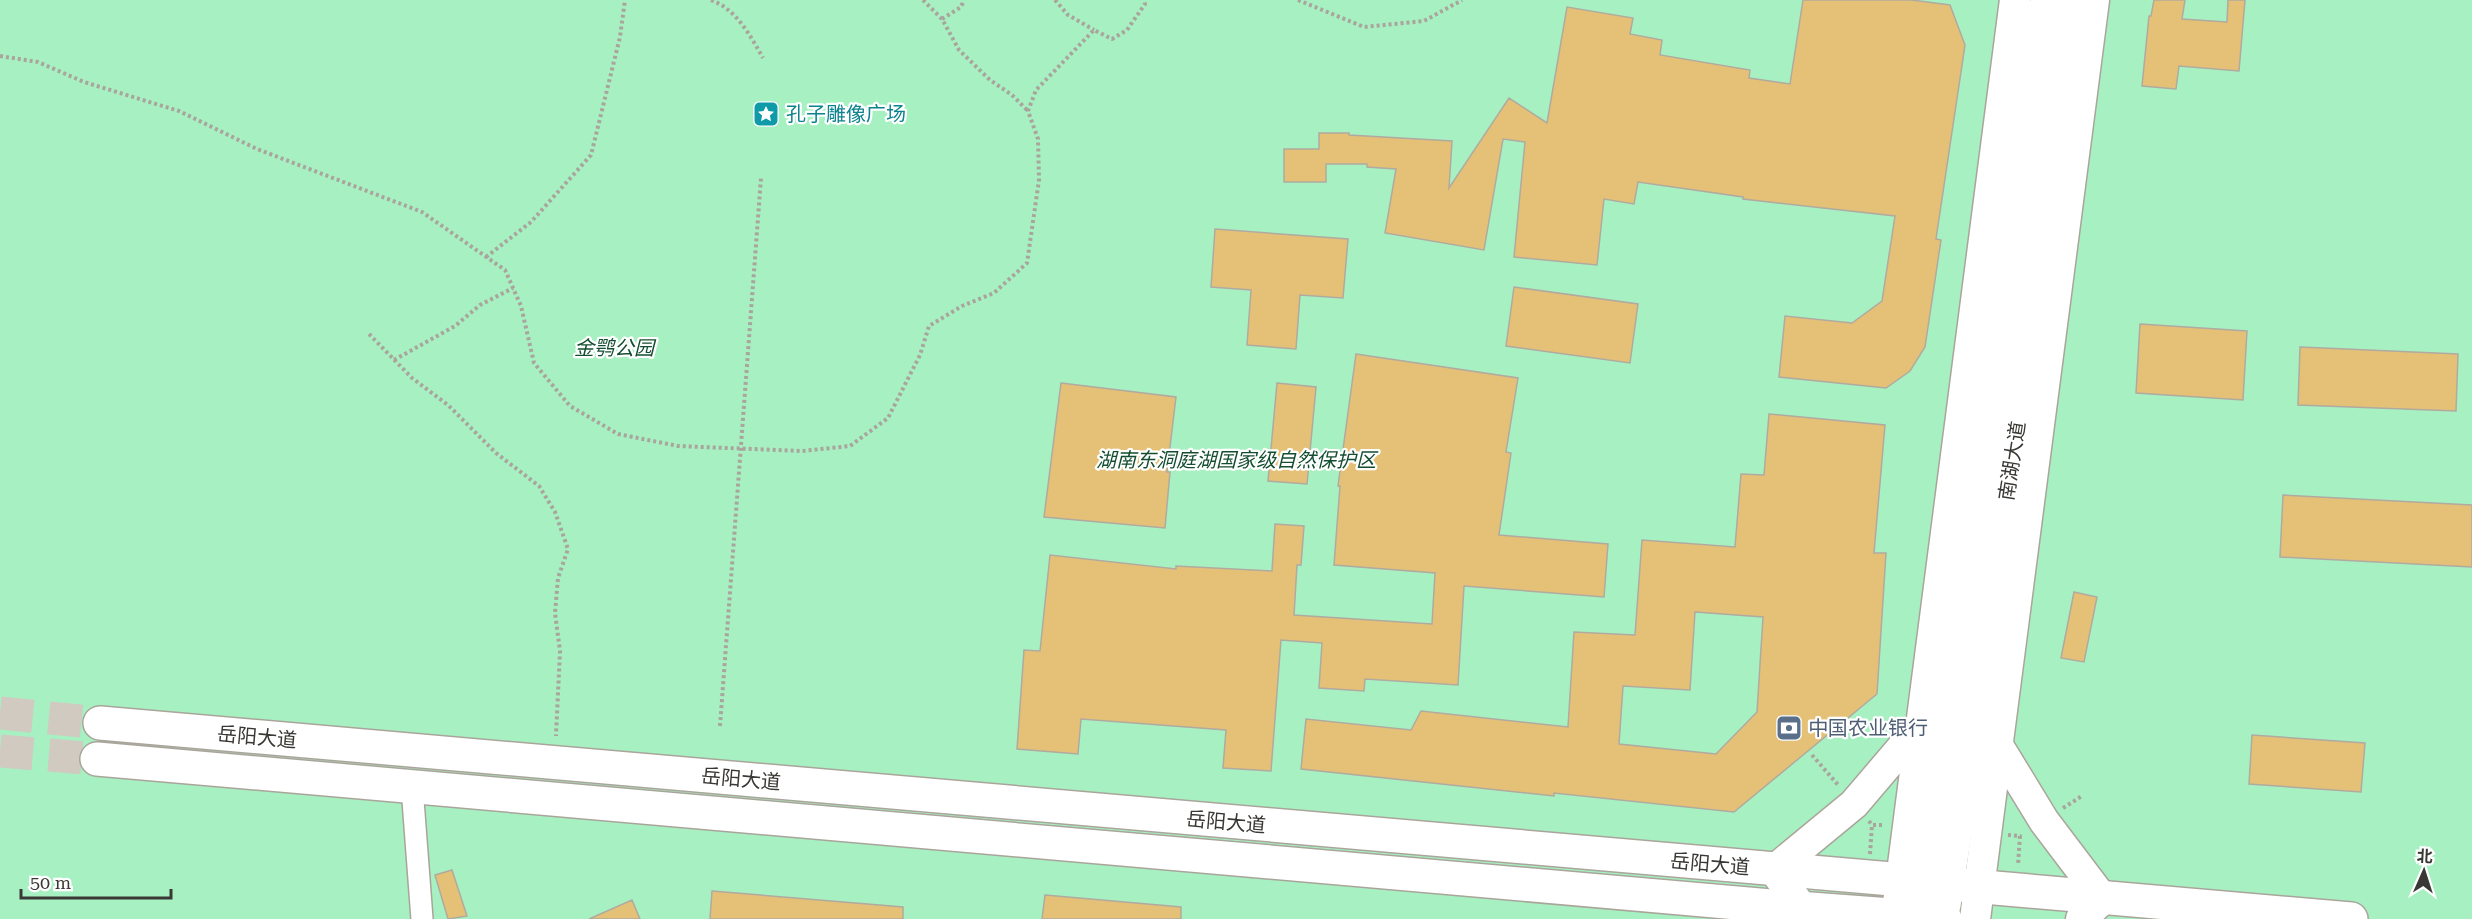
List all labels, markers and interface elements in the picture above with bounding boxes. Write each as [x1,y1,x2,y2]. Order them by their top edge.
place icon: 孔子雕像广场 [751,99,781,129]
place label: 孔子雕像广场 [786,102,906,126]
park label: 金鹗公园 [574,336,657,360]
street label: 南湖大道 [1994,420,2030,502]
park label: 湖南东洞庭湖国家级自然保护区 [1096,448,1379,472]
bank icon: 中国农业银行 [1774,713,1804,743]
place label: 中国农业银行 [1808,716,1928,740]
street label: 岳阳大道 [216,722,298,752]
street label: 岳阳大道 [700,764,782,794]
street label: 岳阳大道 [1185,807,1267,837]
north arrow [2394,841,2454,901]
text: 北 [2416,847,2433,866]
street label: 岳阳大道 [1669,849,1751,879]
scale bar [21,862,171,900]
text: 50 m [30,872,71,893]

